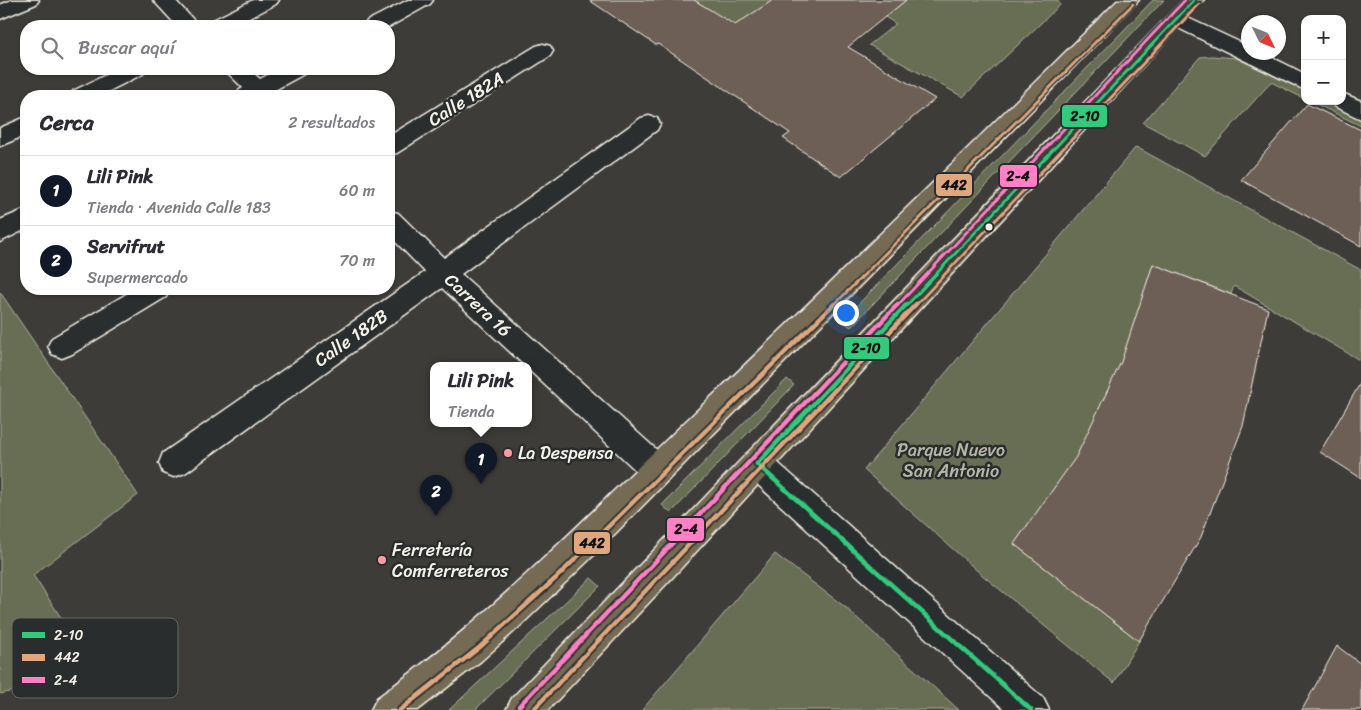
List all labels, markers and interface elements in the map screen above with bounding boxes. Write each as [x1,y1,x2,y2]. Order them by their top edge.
north arrow [1241,15,1286,60]
map controls [1301,15,1346,105]
button: + [1301,15,1346,60]
search box [20,20,395,75]
text: Buscar aquí [78,31,175,64]
icon: search [38,34,66,62]
button: − [1301,60,1346,105]
street label: Calle 182A [421,63,511,135]
text: Cerca [40,104,94,142]
line badge: 2-10 [1061,104,1108,128]
text: 2-10 [1069,104,1100,129]
text: 2 resultados [288,108,375,137]
text: Lili Pink [87,160,153,193]
line badge: 2-4 [999,164,1038,188]
text: 2-4 [1005,164,1030,189]
line badge: 442 [935,173,973,197]
text: 442 [940,173,968,198]
text: 1 [53,176,59,205]
text: 60 m [339,176,375,205]
text: Tienda · Avenida Calle 183 [87,193,271,222]
unlabelled marker [984,222,994,232]
text: Servifrut [87,230,165,263]
text: 2 [51,246,61,275]
text: 70 m [339,246,375,275]
text: Supermercado [87,263,188,292]
street label: Carrera 16 [437,265,519,345]
your location [833,300,859,326]
street label: Calle 182B [307,301,395,375]
line badge: 2-10 [843,336,890,360]
text: 2-10 [850,336,881,361]
popup [430,362,532,427]
text: Lili Pink [448,364,514,397]
text: Tienda [448,397,494,426]
park label: Parque Nuevo San Antonio [897,434,1005,487]
place label: La Despensa [518,437,614,469]
pin: 1 [465,443,497,484]
marker: La Despensa [502,447,514,459]
pin: 2 [420,475,452,516]
line badge: 2-4 [666,517,705,542]
text: 2-4 [673,517,698,542]
line badge: 442 [573,531,611,555]
text: 442 [578,531,606,556]
place label: Ferretería Comferreteros [392,534,509,587]
marker: Ferretería Comferreteros [376,554,388,566]
legend [12,618,178,698]
text: 2-10 [54,623,84,648]
text: 442 [54,645,80,670]
text: 2-4 [54,668,78,693]

